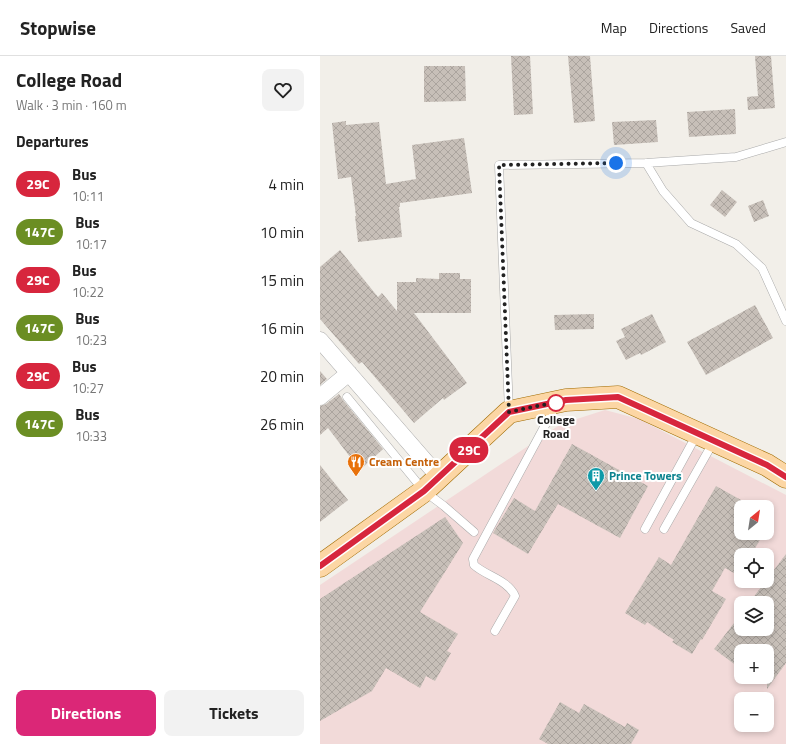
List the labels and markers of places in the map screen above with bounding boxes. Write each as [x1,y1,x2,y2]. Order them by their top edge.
marker: College Road [547,394,565,412]
place label: College Road [537,410,575,443]
restaurant icon: Cream Centre [346,452,366,477]
place label: Cream Centre [369,452,439,471]
building icon: Prince Towers [586,466,606,491]
place label: Prince Towers [609,466,682,485]

